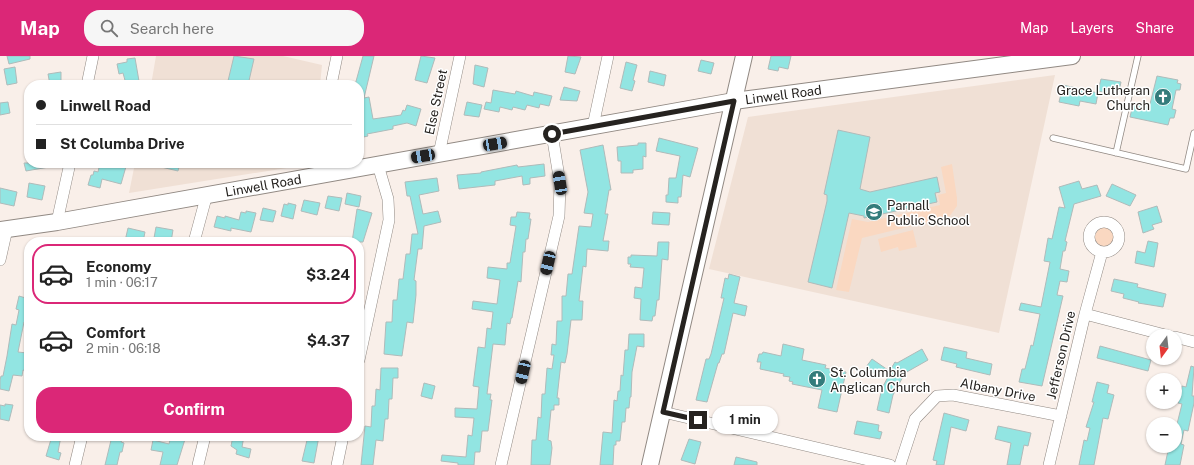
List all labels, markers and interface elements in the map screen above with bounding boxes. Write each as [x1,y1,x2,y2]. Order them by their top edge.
search box [84,10,364,46]
text: Map [20,17,60,39]
icon: search [98,17,120,39]
text: Search here [130,20,214,37]
text: Map [1020,20,1048,36]
text: Layers [1070,20,1114,36]
text: Share [1136,20,1174,36]
street label: Else Street [422,68,450,136]
street label: Linwell Road [744,82,823,107]
place label: Grace Lutheran Church [1056,83,1150,113]
church icon: Grace Lutheran Church [1153,87,1173,107]
text: Linwell Road [60,97,151,114]
route start [543,125,561,143]
text: St Columba Drive [60,135,185,152]
car [482,136,508,152]
car [410,148,436,164]
car [552,170,568,196]
street label: Linwell Road [224,171,303,199]
place label: Parnall Public School [887,198,970,228]
school or university icon: Parnall Public School [864,202,884,222]
car [539,250,557,276]
icon: car [38,256,74,292]
text: Economy [86,258,151,275]
text: $3.24 [306,266,350,283]
text: 1 min · 06:17 [86,275,158,290]
street label: Jefferson Drive [1044,309,1078,401]
icon: car [38,322,74,358]
text: Comfort [86,324,146,341]
north arrow [1146,329,1182,365]
map controls [1146,329,1182,453]
text: $4.37 [307,332,350,349]
text: 2 min · 06:18 [86,341,161,356]
car [514,359,532,385]
place label: St. Columbia Anglican Church [830,365,930,395]
church icon: St. Columbia Anglican Church [807,369,827,389]
button: + [1146,373,1182,409]
street label: Albany Drive [959,375,1037,405]
button: Confirm [36,387,352,433]
callout: 1 min [712,406,778,434]
route end [689,411,707,429]
text: 1 min [729,412,761,427]
button: − [1146,417,1182,453]

